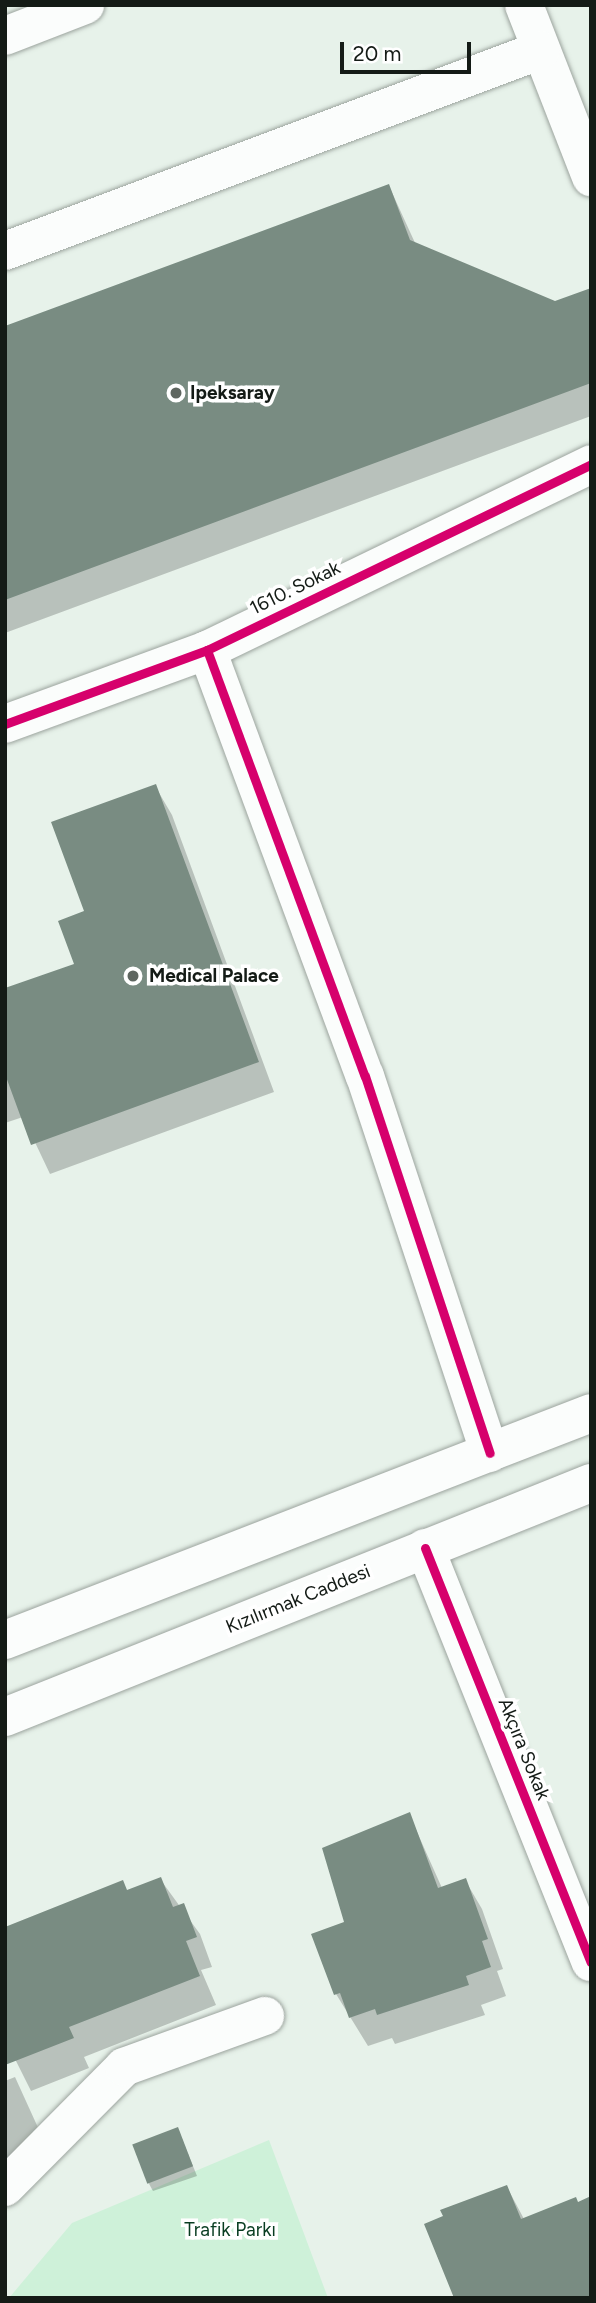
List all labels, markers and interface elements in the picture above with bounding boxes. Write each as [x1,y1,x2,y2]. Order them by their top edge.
scale bar [344,28,475,72]
text: 20 m [353,41,401,66]
place label: Ipeksaray [190,382,275,404]
marker: Ipeksaray [168,385,184,401]
street label: 1610. Sokak [246,556,344,620]
place label: Medical Palace [149,965,279,987]
marker: Medical Palace [123,966,143,986]
street label: Kızılırmak Caddesi [222,1560,374,1638]
street label: Akçıra Sokak [493,1695,555,1803]
park label: Trafik Parkı [184,2219,276,2241]

